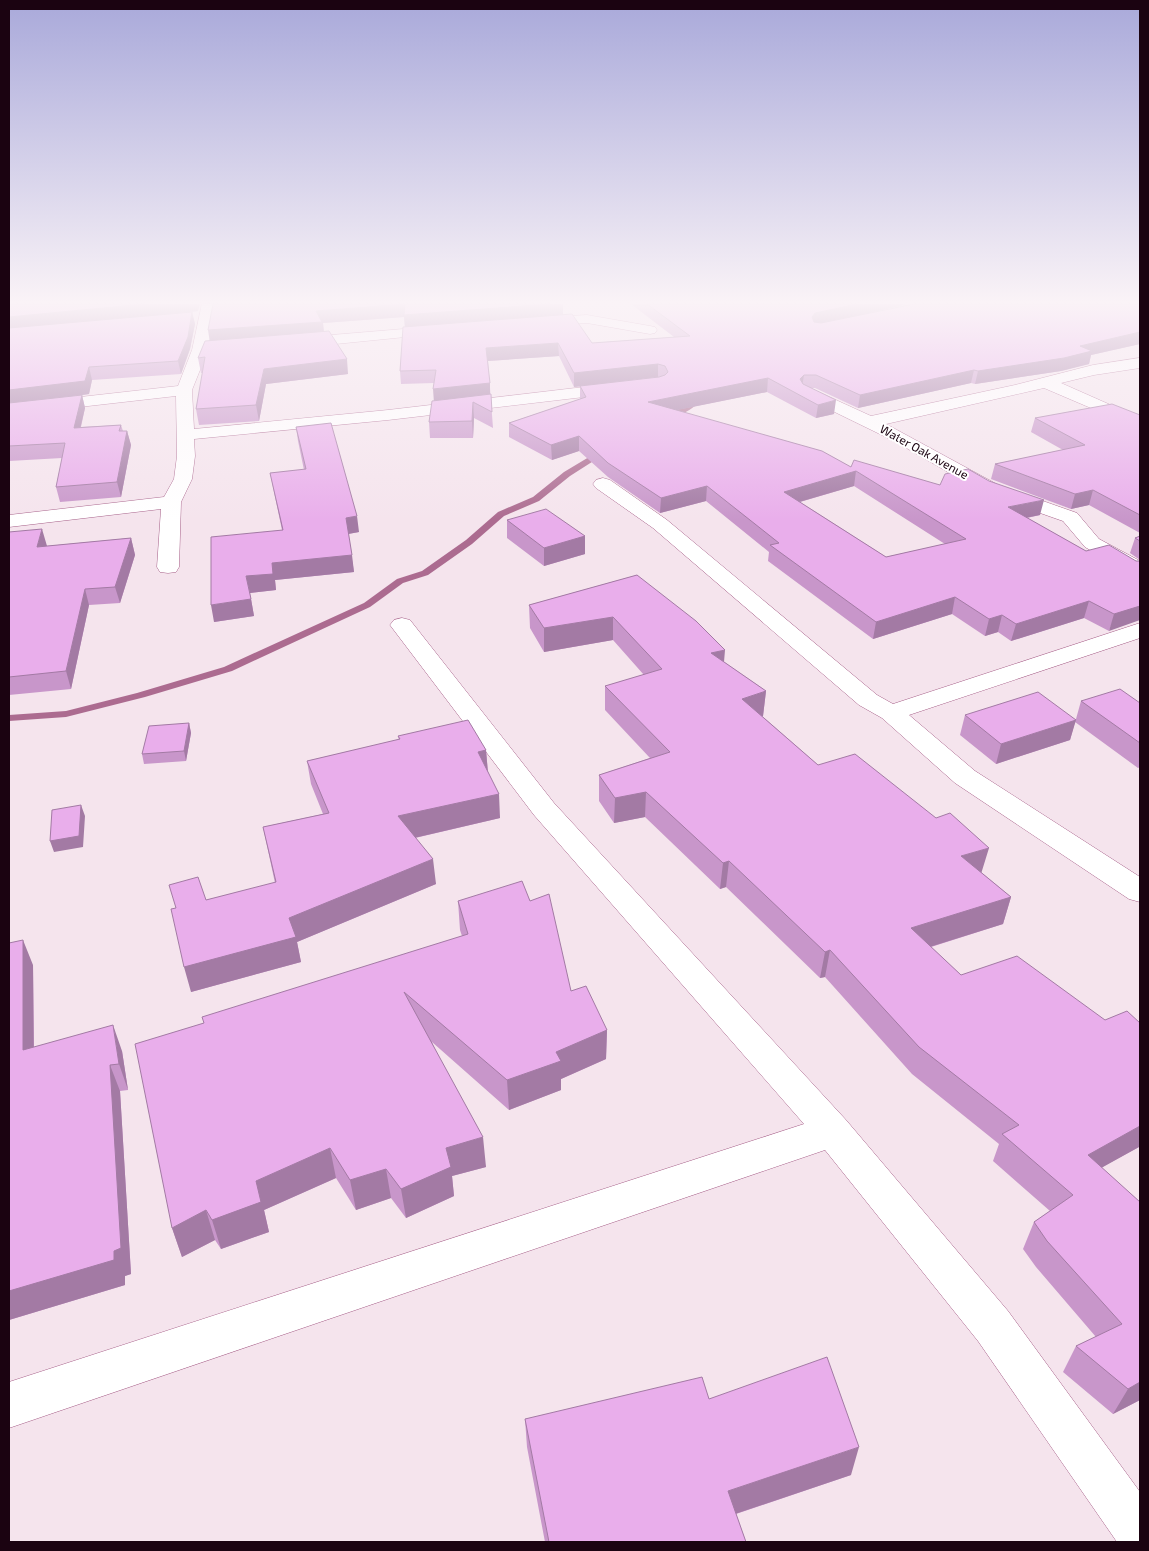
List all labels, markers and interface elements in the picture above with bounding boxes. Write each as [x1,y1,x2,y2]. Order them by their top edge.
street label: Water Oak Avenue [878,421,971,481]

